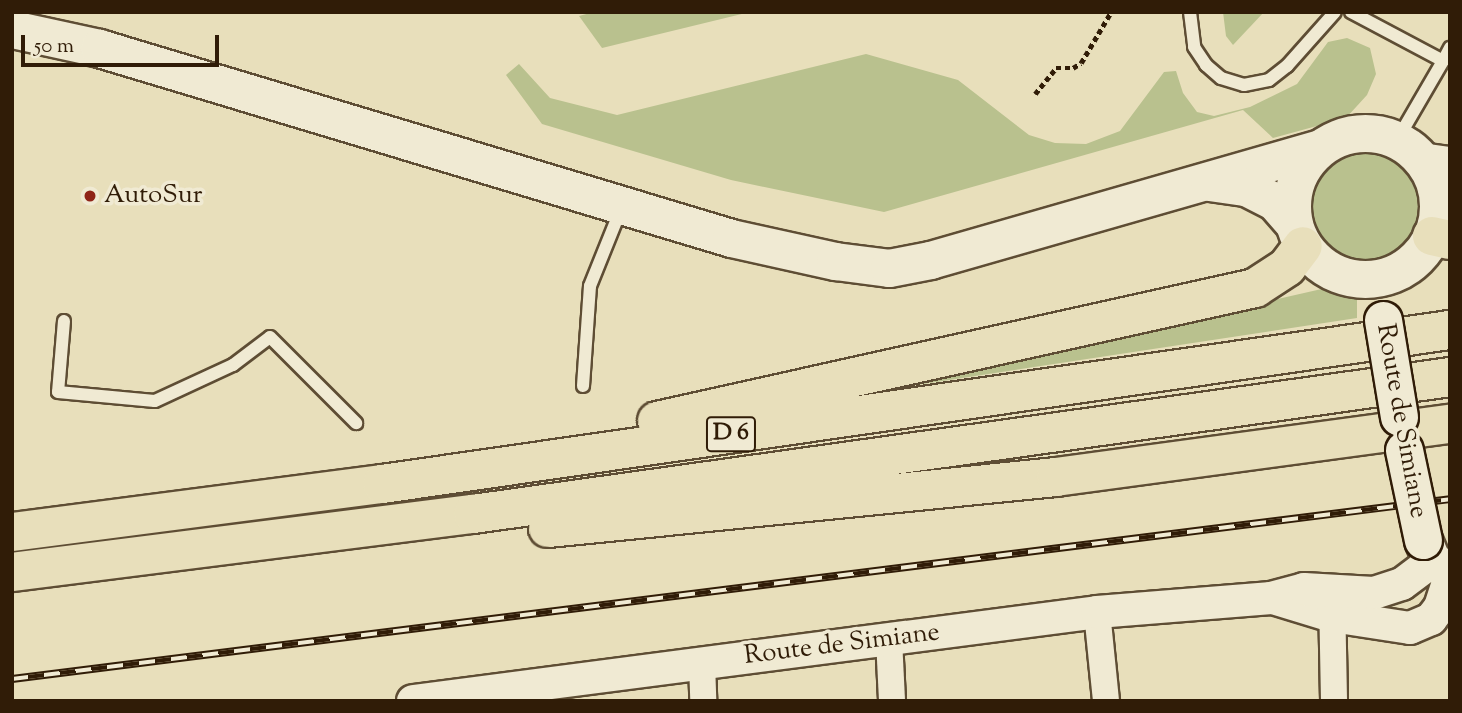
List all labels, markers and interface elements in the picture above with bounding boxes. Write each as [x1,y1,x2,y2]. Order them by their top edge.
scale bar [24,21,222,65]
text: 50 m [34,32,74,62]
place label: AutoSur [104,180,203,212]
marker: AutoSur [82,188,98,204]
street label: Route de Simiane [1369,321,1433,521]
road number: D 6 [705,414,757,454]
street label: Route de Simiane [742,618,942,672]

